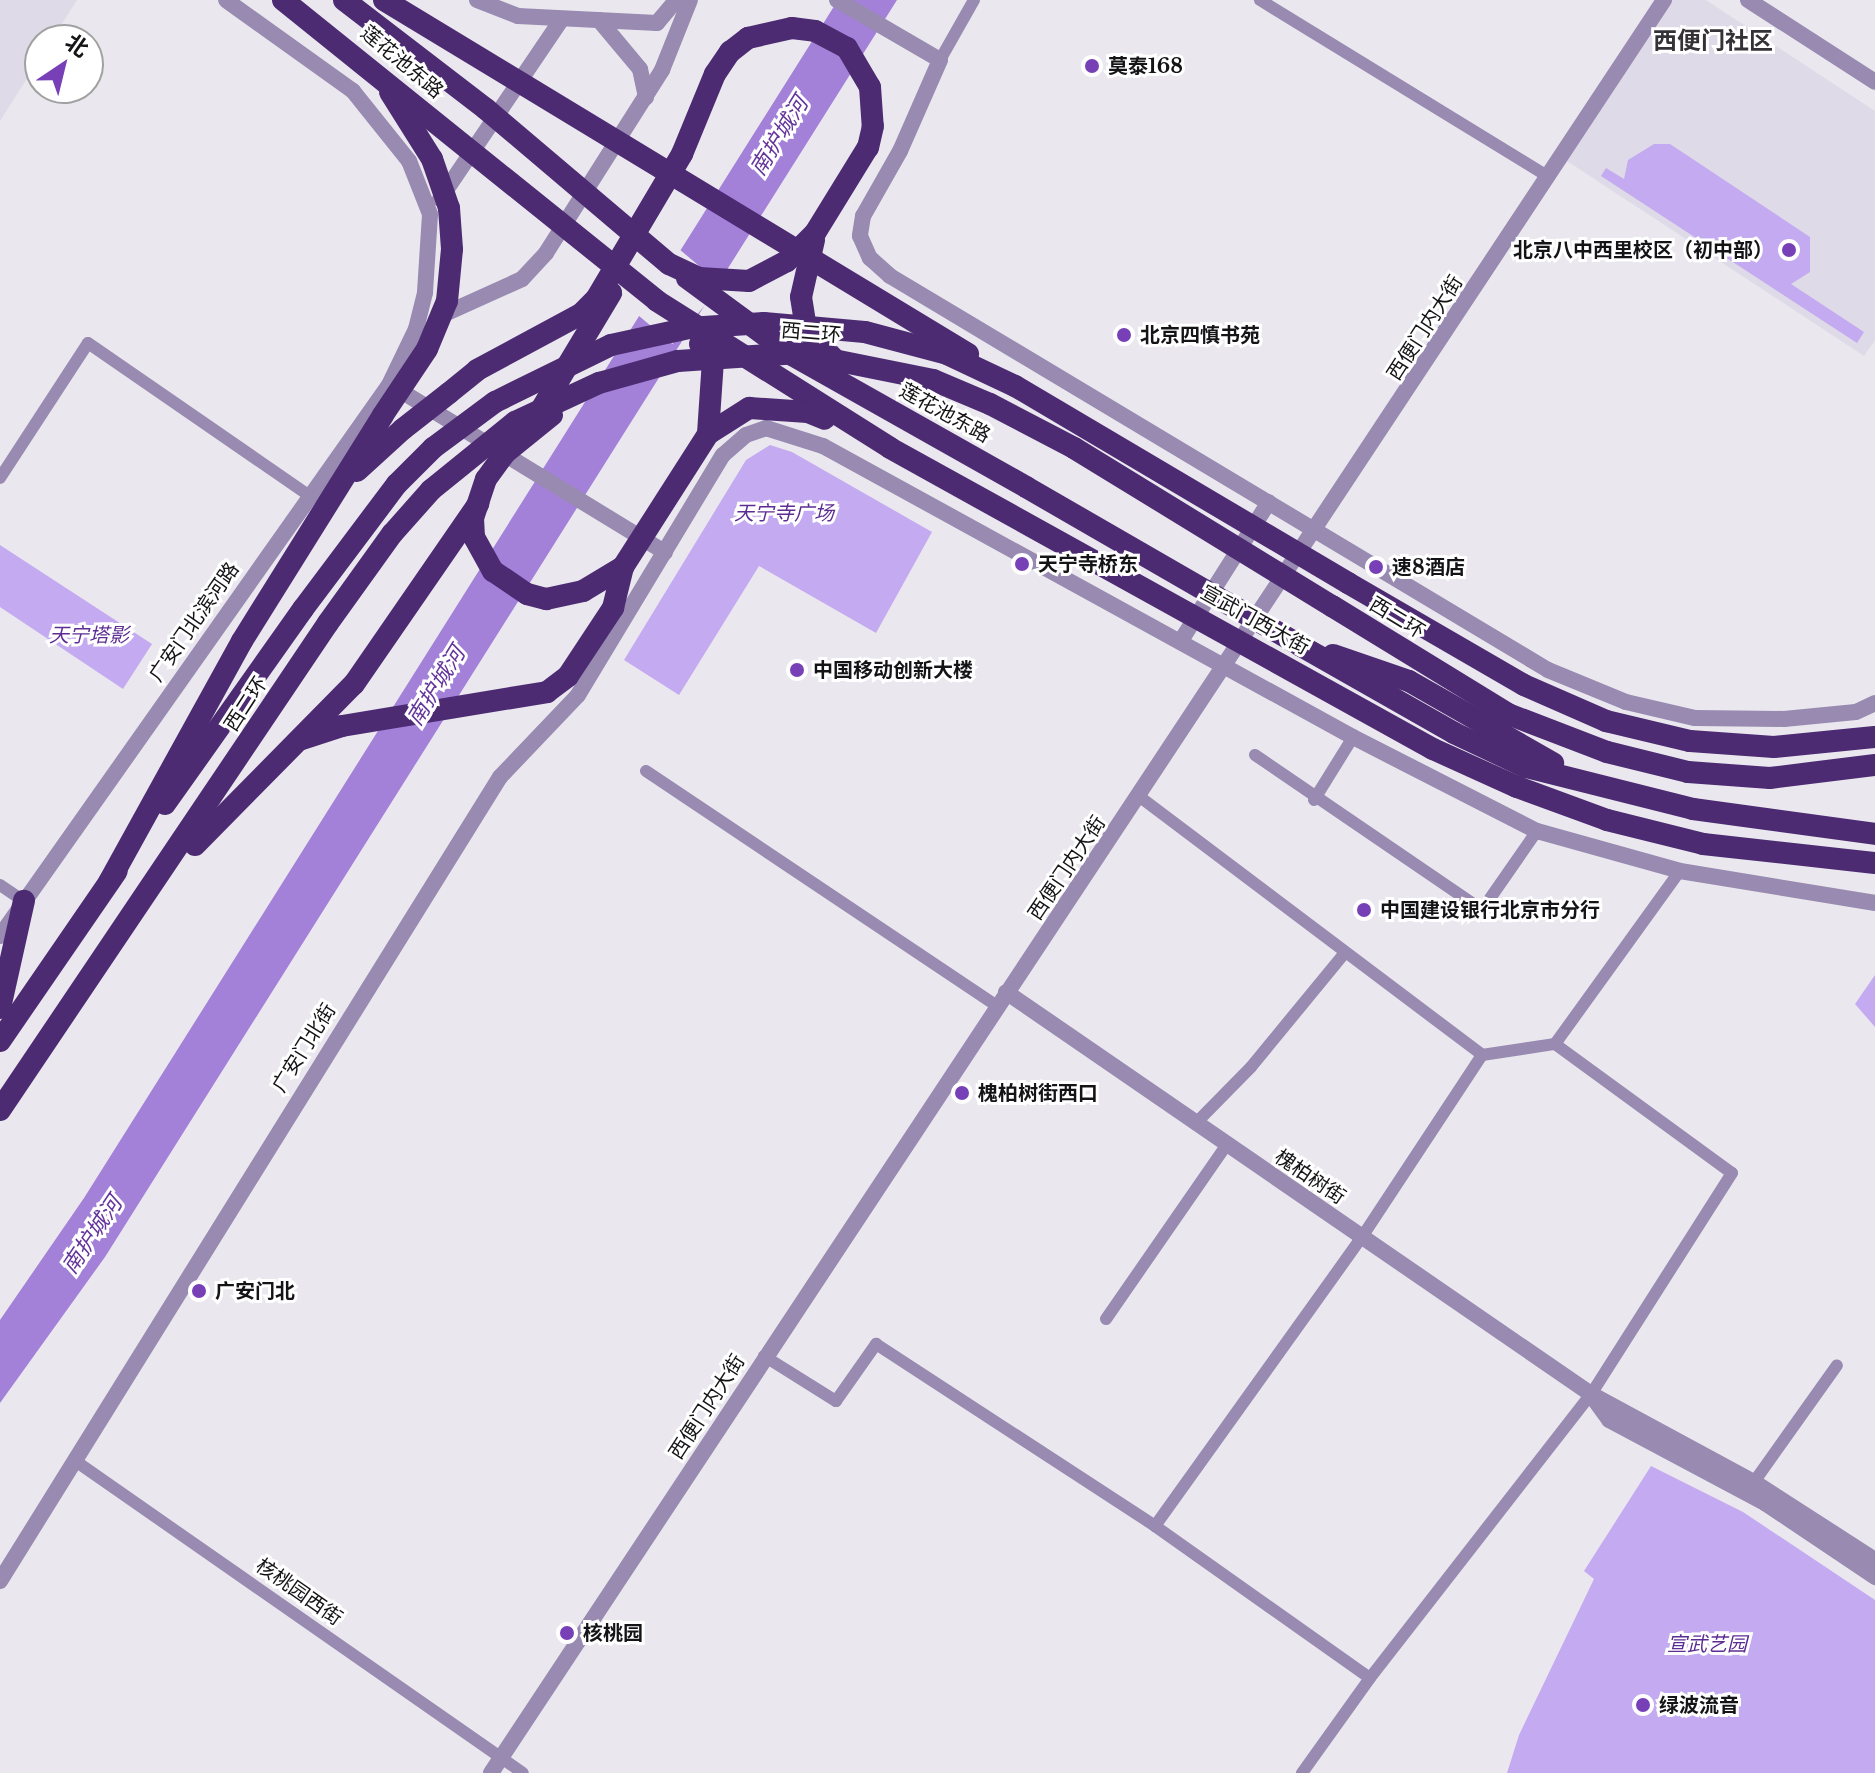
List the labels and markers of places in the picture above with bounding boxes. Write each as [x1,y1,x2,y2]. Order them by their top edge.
place label: 莫泰168 [1108,54,1183,78]
marker: 莫泰168 [1083,57,1101,75]
place label: 北京八中西里校区（初中部） [1513,238,1773,262]
marker: 北京八中西里校区（初中部） [1780,241,1798,259]
place label: 北京四慎书苑 [1140,323,1260,347]
marker: 北京四慎书苑 [1115,326,1133,344]
place label: 天宁寺桥东 [1038,552,1138,576]
marker: 天宁寺桥东 [1013,555,1031,573]
place label: 速8酒店 [1392,555,1465,579]
marker: 速8酒店 [1367,558,1385,576]
place label: 中国移动创新大楼 [813,658,973,682]
marker: 中国移动创新大楼 [788,661,806,679]
place label: 中国建设银行北京市分行 [1380,898,1600,922]
marker: 中国建设银行北京市分行 [1355,901,1373,919]
place label: 槐柏树街西口 [978,1081,1098,1105]
marker: 槐柏树街西口 [953,1084,971,1102]
place label: 广安门北 [215,1279,295,1303]
marker: 广安门北 [190,1282,208,1300]
place label: 核桃园 [583,1621,643,1645]
marker: 核桃园 [558,1624,576,1642]
place label: 绿波流音 [1659,1693,1739,1717]
marker: 绿波流音 [1634,1696,1652,1714]

